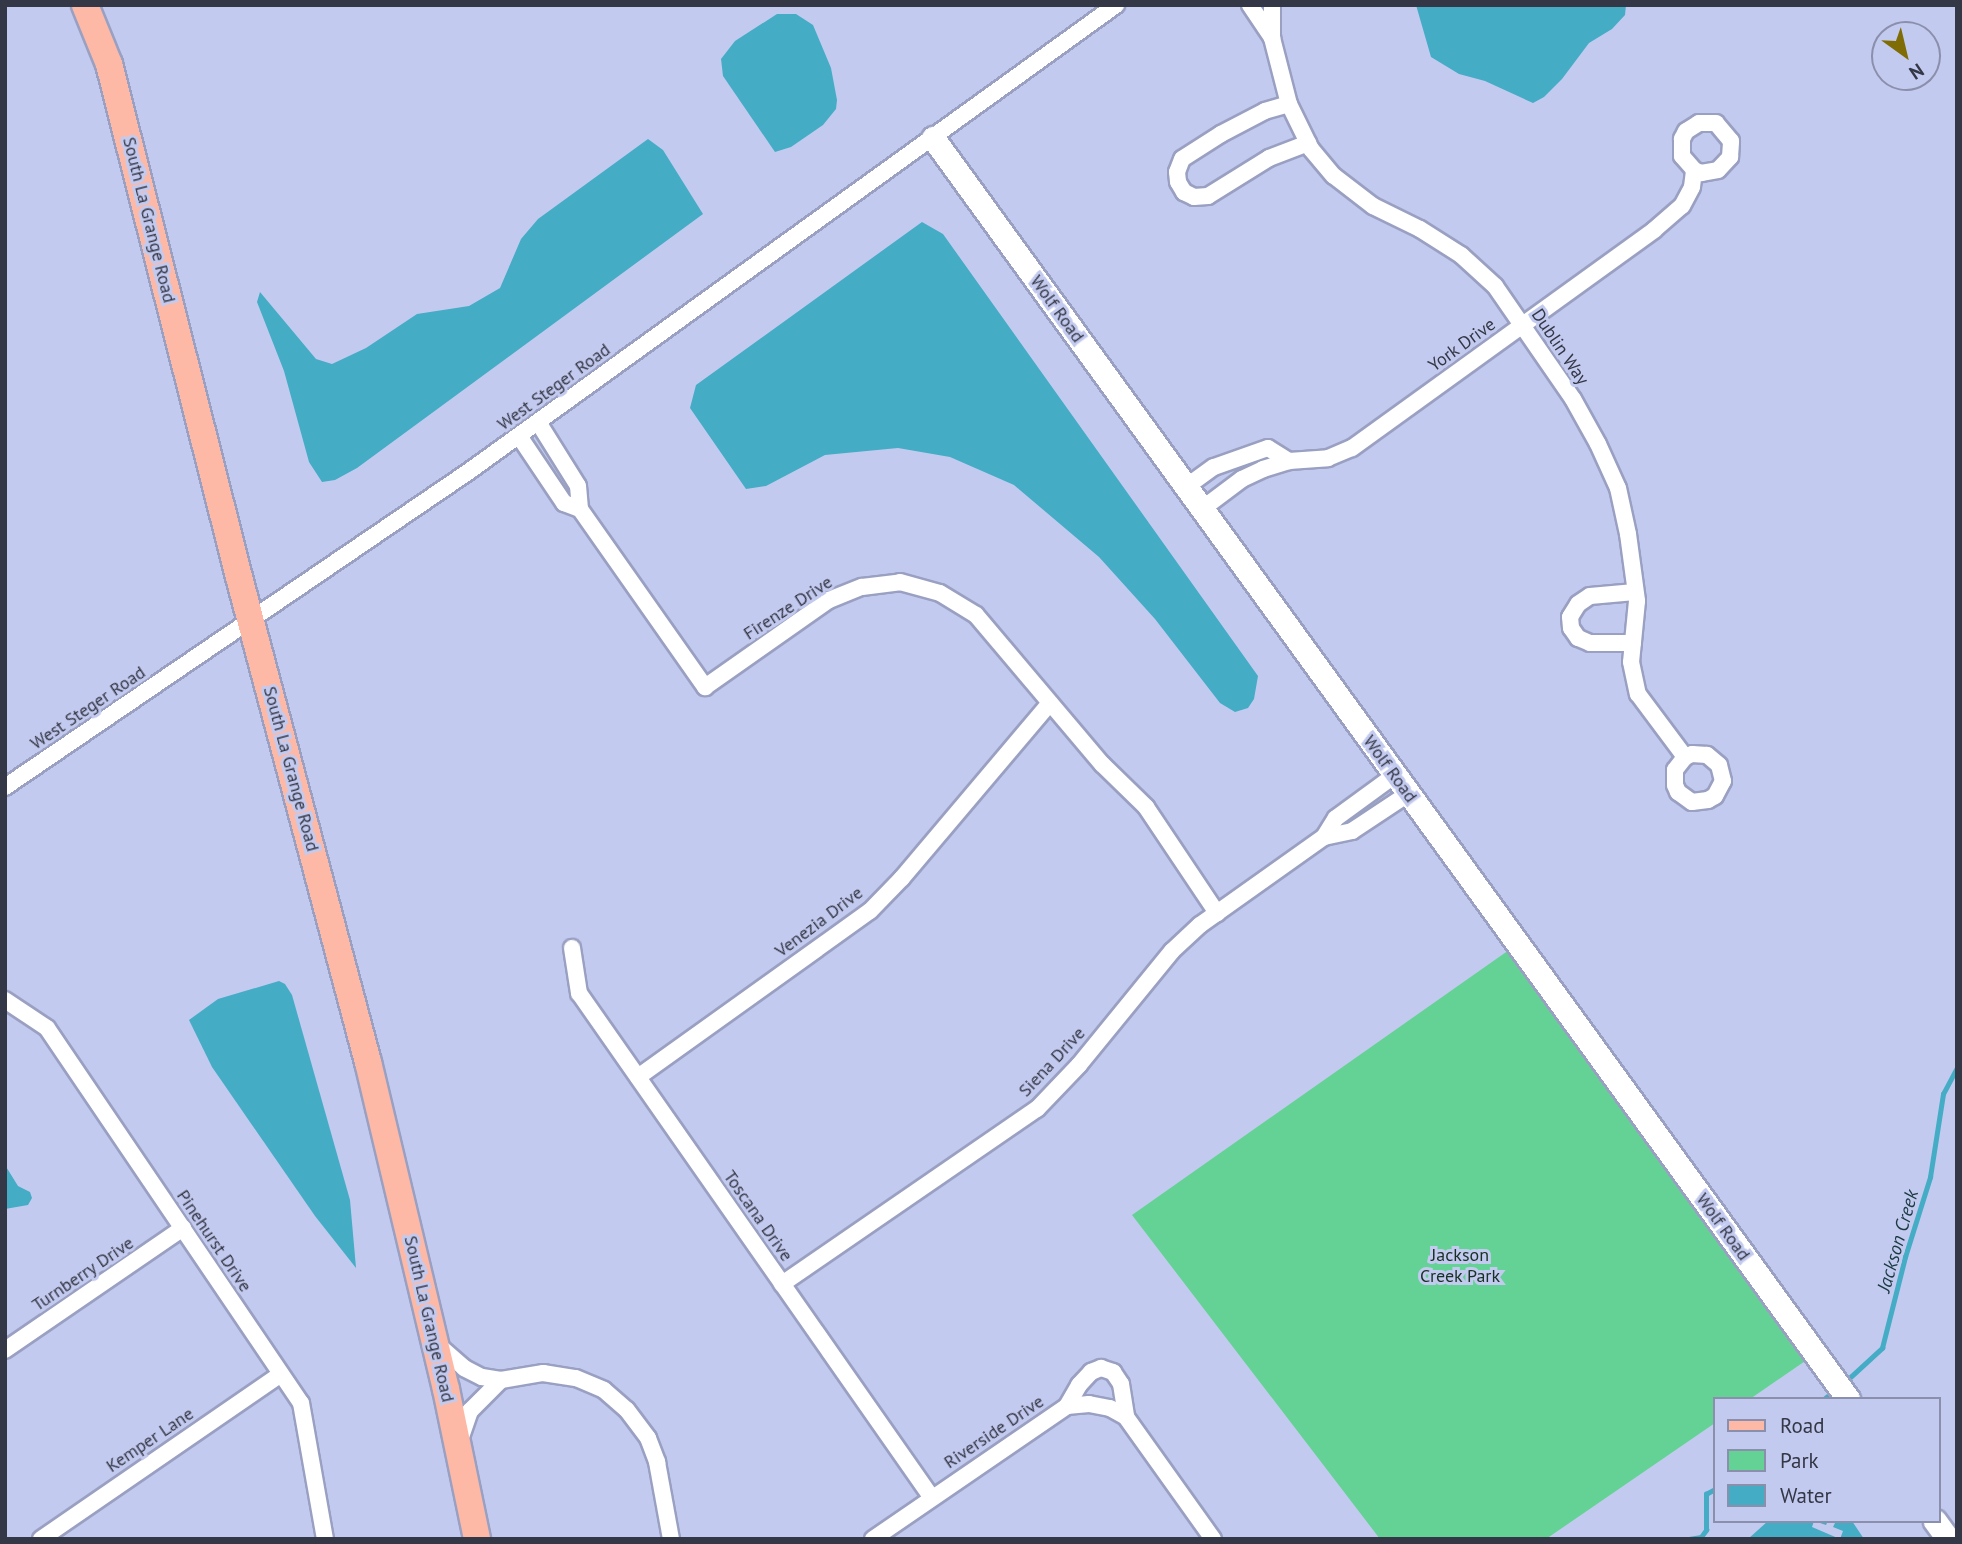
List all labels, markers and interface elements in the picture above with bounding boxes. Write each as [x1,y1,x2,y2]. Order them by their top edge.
north arrow [1871,21,1941,91]
text: N [1905,58,1929,85]
street label: South La Grange Road [118,135,180,305]
street label: Wolf Road [1025,271,1089,347]
street label: Dublin Way [1527,305,1593,389]
street label: York Drive [1424,313,1500,377]
street label: West Steger Road [493,339,615,435]
street label: Firenze Drive [740,571,836,645]
street label: West Steger Road [26,662,150,754]
street label: South La Grange Road [259,684,323,854]
street label: Wolf Road [1358,731,1422,807]
street label: Venezia Drive [771,882,867,962]
street label: Siena Drive [1014,1023,1090,1101]
street label: Toscana Drive [719,1166,797,1266]
street label: Pinehurst Drive [172,1186,256,1296]
water label: Jackson Creek [1873,1187,1923,1295]
street label: Wolf Road [1691,1189,1755,1265]
street label: Turnberry Drive [28,1232,138,1316]
street label: South La Grange Road [399,1234,459,1404]
park label: Jackson Creek Park [1420,1245,1500,1288]
street label: Riverside Drive [940,1391,1048,1473]
legend [1714,1397,1941,1523]
street label: Kemper Lane [102,1403,198,1477]
text: Road [1780,1412,1824,1439]
text: Park [1780,1447,1819,1474]
text: Water [1780,1482,1832,1509]

